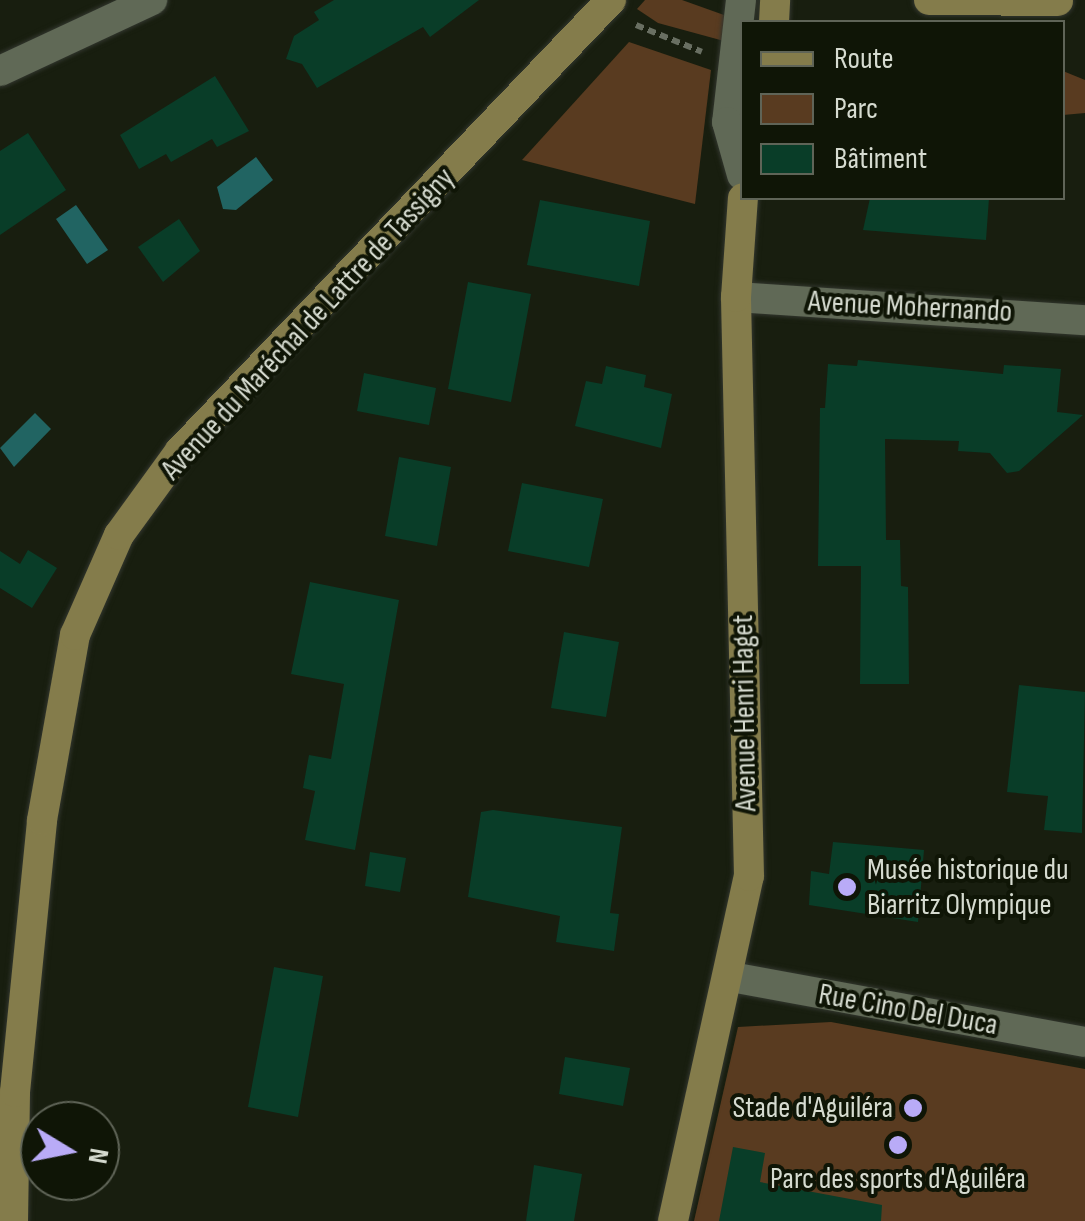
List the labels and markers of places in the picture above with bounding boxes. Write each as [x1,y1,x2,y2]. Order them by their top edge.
place label: Musée historique du Biarritz Olympique [867,852,1069,922]
marker: Musée historique du Biarritz Olympique [836,876,858,898]
place label: Stade d'Aguiléra [732,1090,893,1126]
marker: Stade d'Aguiléra [902,1097,924,1119]
marker: Parc des sports d'Aguiléra [887,1134,909,1156]
place label: Parc des sports d'Aguiléra [770,1161,1026,1197]

